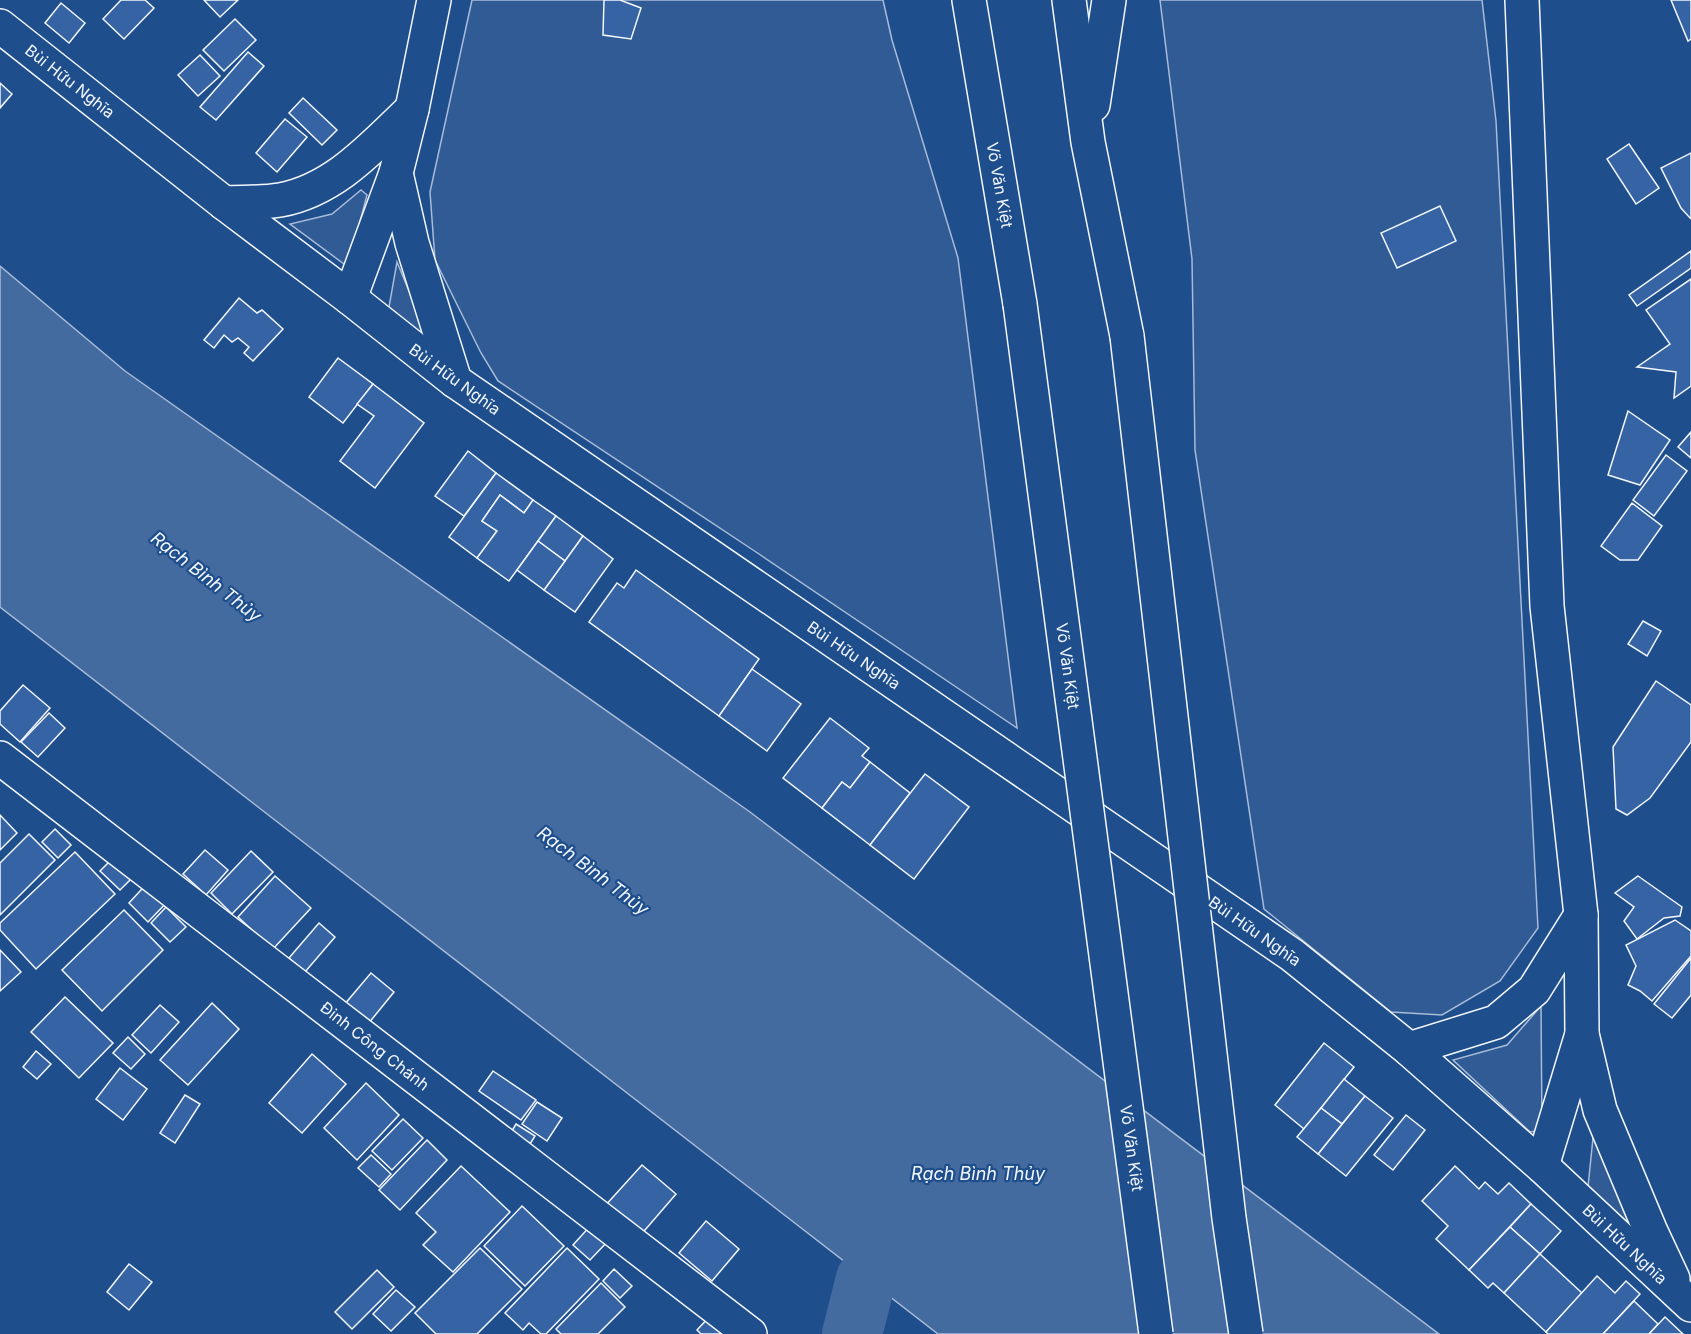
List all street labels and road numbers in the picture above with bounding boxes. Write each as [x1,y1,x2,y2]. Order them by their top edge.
street label: Bùi Hữu Nghĩa [21,40,119,122]
street label: Võ Văn Kiệt [983,140,1017,230]
street label: Bùi Hữu Nghĩa [405,339,505,419]
street label: Bùi Hữu Nghĩa [804,616,904,694]
street label: Võ Văn Kiệt [1052,622,1084,710]
street label: Bùi Hữu Nghĩa [1205,892,1305,970]
street label: Đinh Công Chánh [316,997,434,1095]
street label: Võ Văn Kiệt [1116,1104,1148,1192]
street label: Bùi Hữu Nghĩa [1579,1200,1671,1288]

